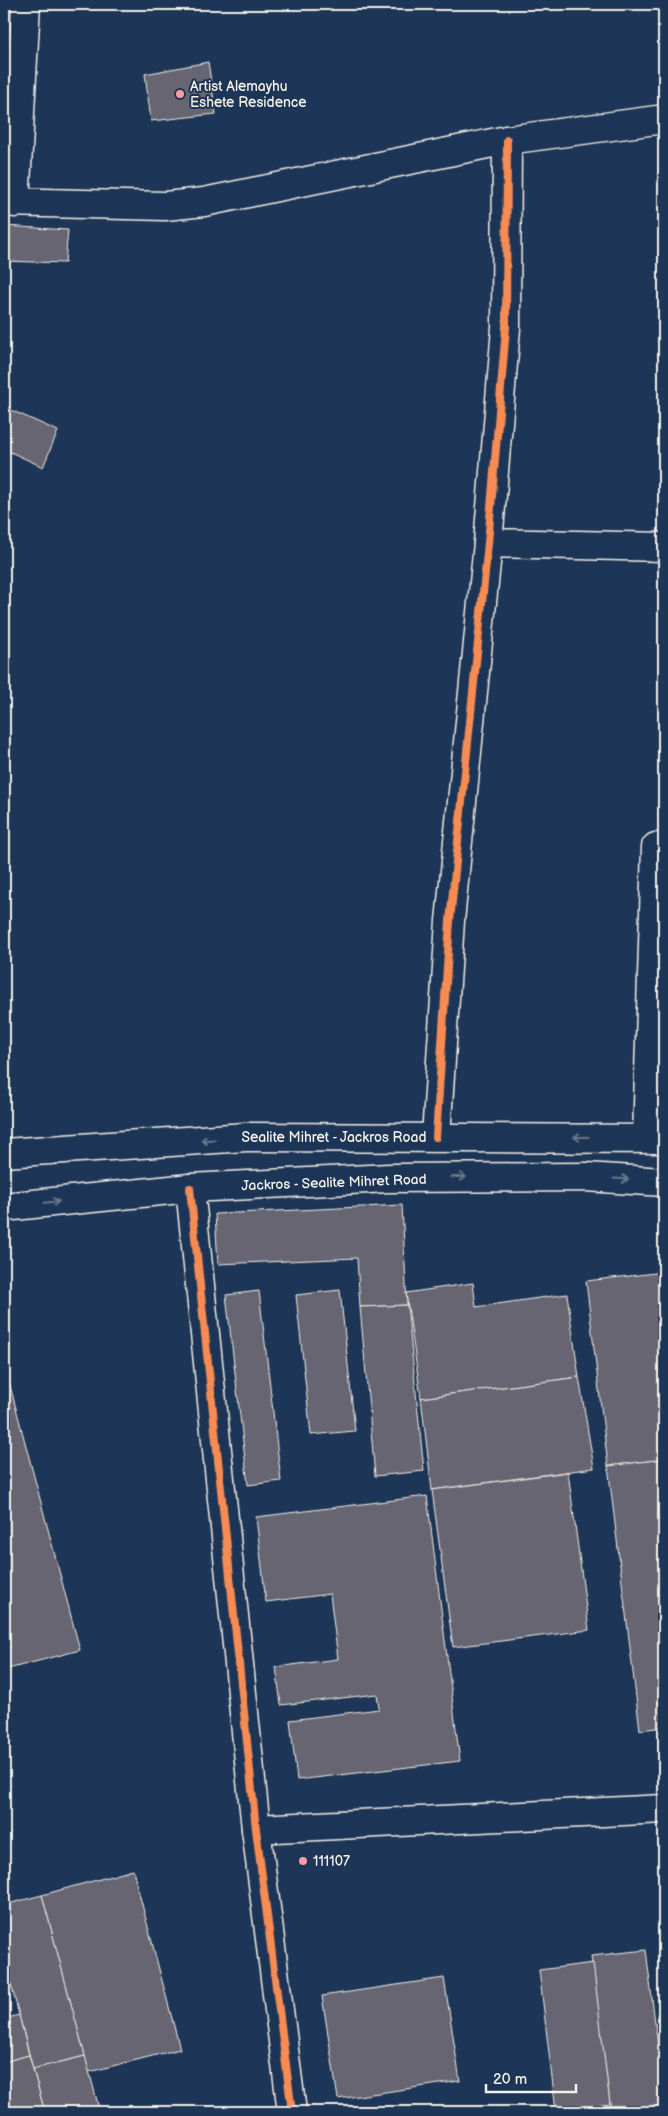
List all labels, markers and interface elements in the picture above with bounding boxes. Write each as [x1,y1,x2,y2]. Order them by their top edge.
place label: Artist Alemayhu Eshete Residence [190,78,307,111]
marker: Artist Alemayhu Eshete Residence [174,88,186,100]
street label: Sealite Mihret - Jackros Road [242,1129,426,1146]
one-way arrow [573,1132,589,1142]
one-way arrow [200,1135,216,1144]
street label: Jackros - Sealite Mihret Road [241,1171,427,1194]
one-way arrow [450,1172,467,1182]
one-way arrow [613,1175,629,1184]
one-way arrow [44,1197,60,1207]
place label: 111107 [313,1853,350,1870]
marker: 111107 [297,1855,309,1867]
scale bar [486,2061,576,2093]
text: 20 m [493,2070,527,2089]

